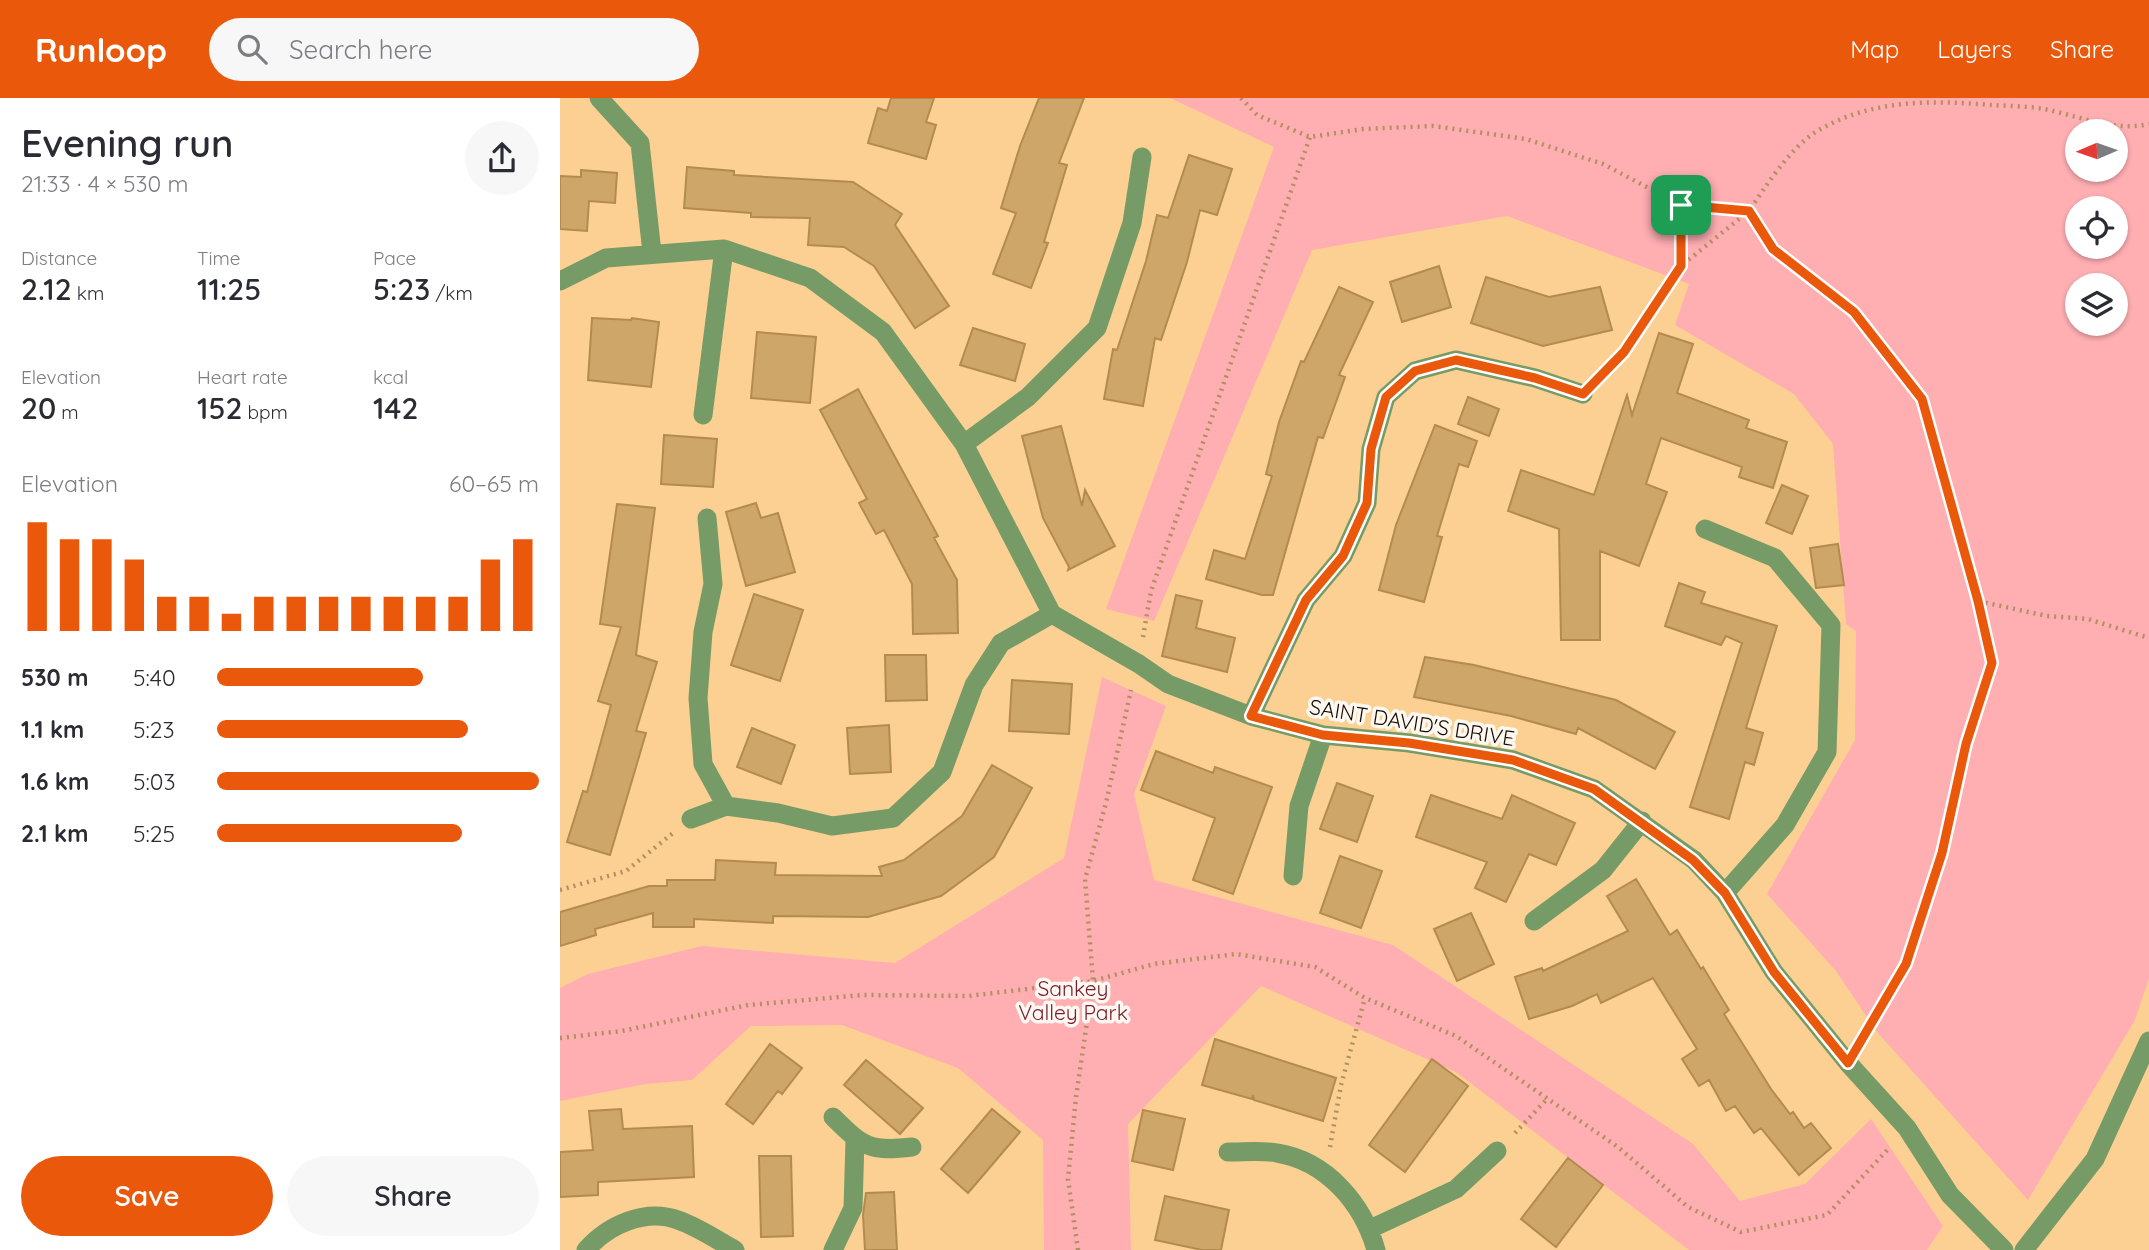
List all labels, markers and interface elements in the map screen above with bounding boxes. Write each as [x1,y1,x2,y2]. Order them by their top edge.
search box [209,18,699,81]
text: Runloop [35,29,167,70]
icon: search [233,30,271,68]
text: Search here [289,33,432,66]
text: Map [1850,34,1899,64]
text: Layers [1937,34,2012,64]
text: Share [2050,34,2114,64]
text: Evening run [21,119,234,167]
north arrow [2065,119,2128,182]
map controls [2065,119,2128,336]
button: share [465,121,539,195]
text: 21:33 · 4 × 530 m [21,169,189,198]
pin [1651,175,1711,235]
icon: arrive [1662,186,1700,224]
button: locate [2065,196,2128,259]
text: Distance [21,246,97,270]
text: Time [197,246,241,270]
text: Pace [373,246,416,270]
text: 2.12 [21,270,72,308]
text: 11:25 [197,270,261,308]
text: 5:23 [373,270,430,308]
button: layers [2065,273,2128,336]
text: km [72,281,104,305]
text: /km [430,281,473,305]
text: Elevation [21,365,101,389]
text: Heart rate [197,365,288,389]
text: kcal [373,365,408,389]
text: 20 [21,389,56,427]
text: 152 [197,389,242,427]
text: 142 [373,389,418,427]
text: m [56,400,79,424]
text: bpm [242,400,288,424]
text: Elevation [21,469,118,498]
text: 60–65 m [449,469,539,498]
text: 530 m [21,663,88,692]
text: 5:40 [133,663,176,692]
street label: SAINT DAVID'S DRIVE [1308,693,1517,751]
text: 1.1 km [21,715,84,744]
text: 5:23 [133,715,175,744]
text: 1.6 km [21,767,89,796]
text: 5:03 [133,767,176,796]
text: 2.1 km [21,819,88,848]
text: 5:25 [133,819,175,848]
park label: Sankey Valley Park [1018,975,1128,1025]
button: Save [21,1156,273,1236]
button: Share [287,1156,539,1236]

